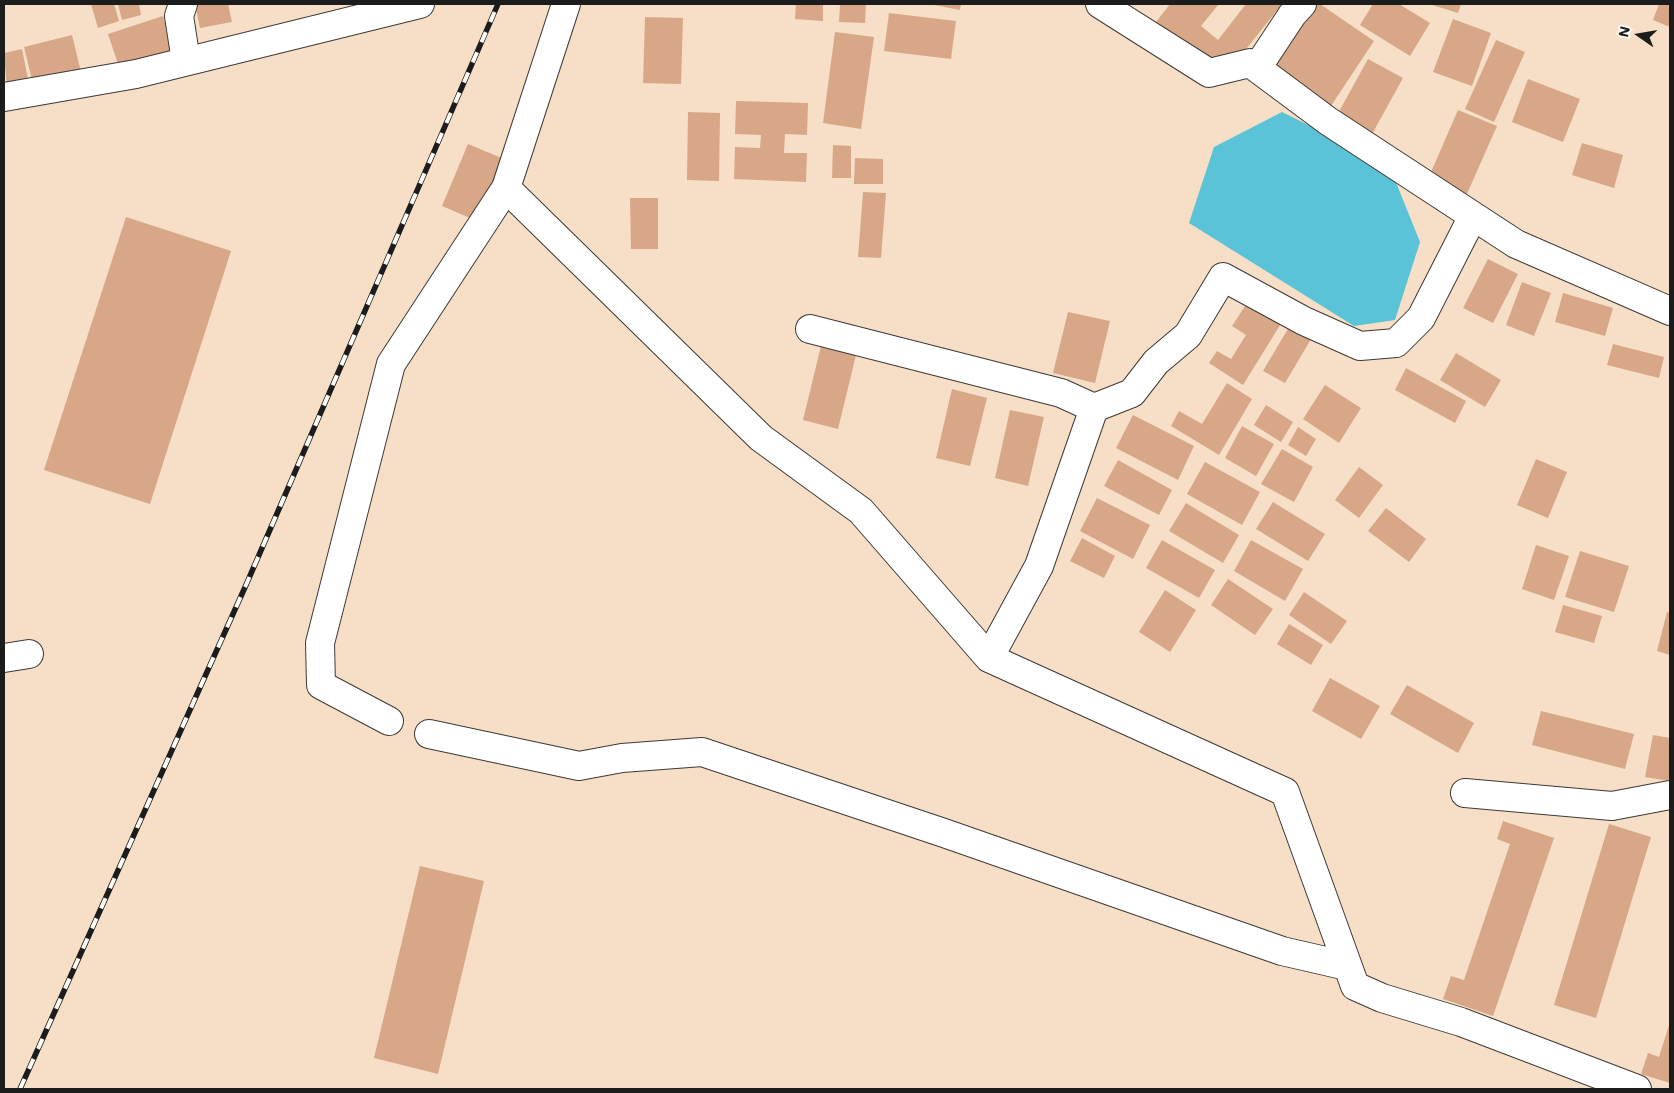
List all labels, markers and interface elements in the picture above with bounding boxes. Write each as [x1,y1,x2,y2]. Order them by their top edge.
north arrow [1614,10,1664,60]
text: N [1613,24,1634,39]

